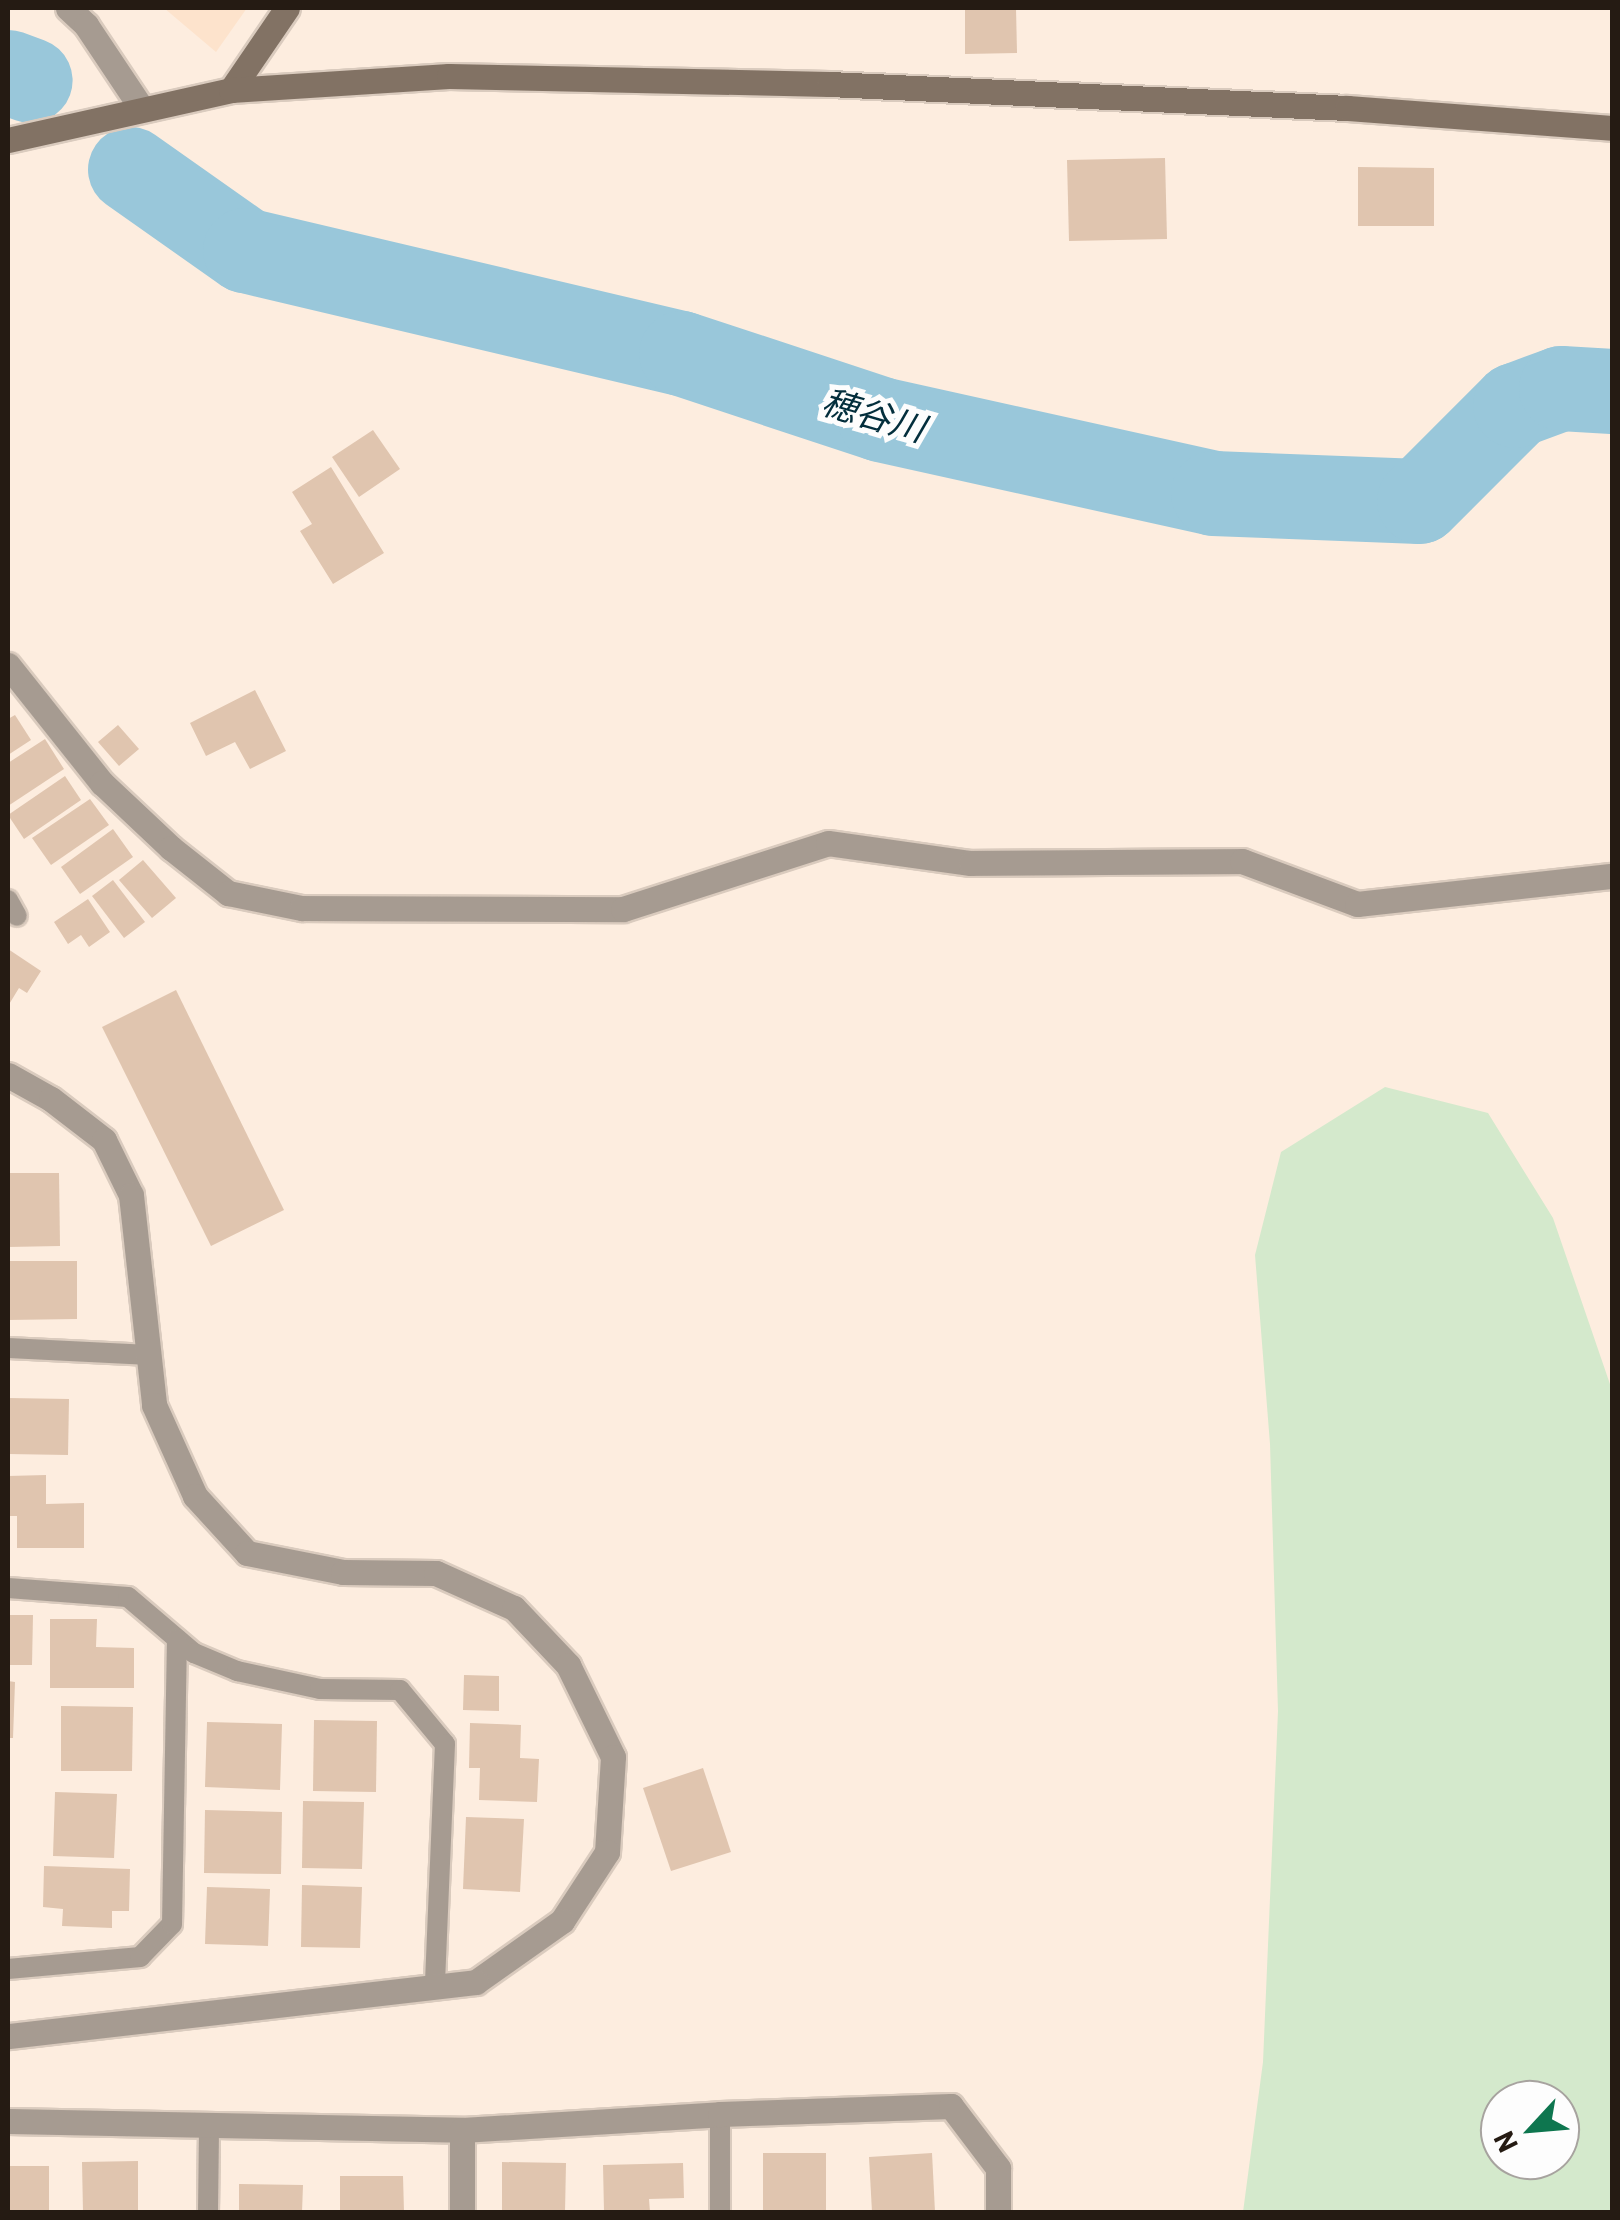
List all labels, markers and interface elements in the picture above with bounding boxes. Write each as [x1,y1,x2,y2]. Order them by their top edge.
water label: 穂谷川 [818,379,930,449]
north arrow [1480,2080,1580,2180]
text: N [1485,2126,1524,2158]

